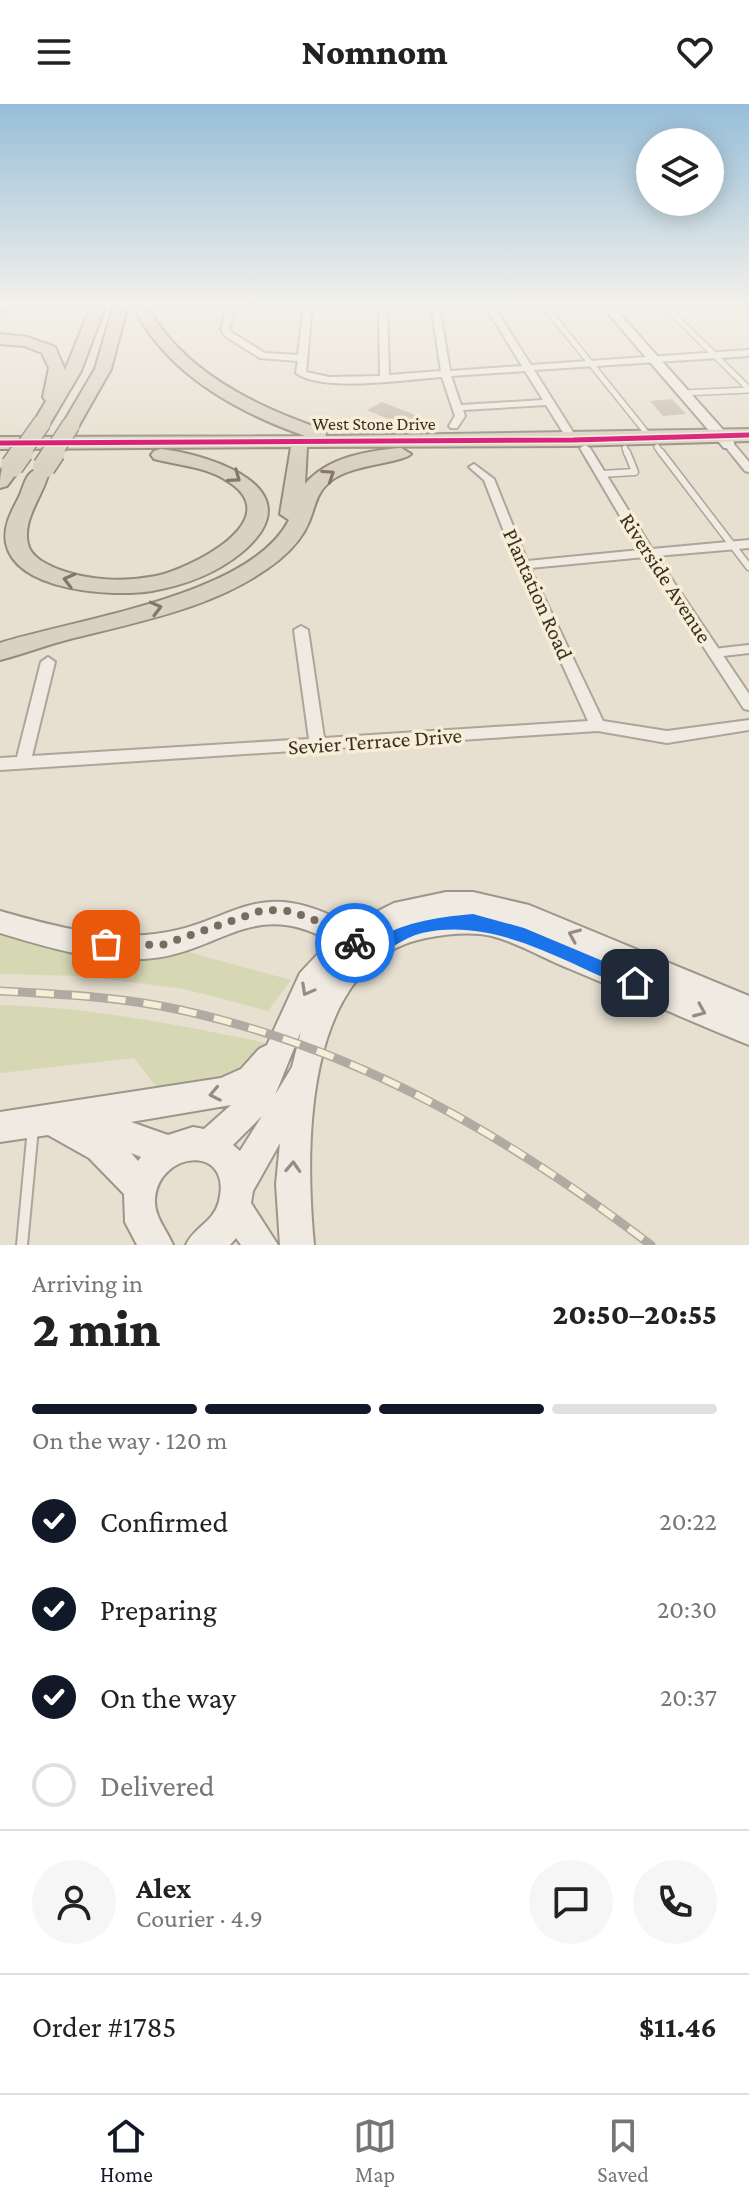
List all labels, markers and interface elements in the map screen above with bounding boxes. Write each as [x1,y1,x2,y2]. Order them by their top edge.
icon: menu [32,30,76,74]
icon: heart [673,30,717,74]
text: Nomnom [302,32,447,72]
map controls [636,128,724,216]
button: layers [636,128,724,216]
street label: West Stone Drive [312,414,436,434]
one-way arrow [226,467,240,482]
one-way arrow [320,470,334,485]
street label: Riverside Avenue [615,508,717,648]
street label: Plantation Road [498,525,578,664]
one-way arrow [63,573,77,590]
one-way arrow [148,600,162,617]
street label: Sevier Terrace Drive [287,722,463,760]
courier [315,903,395,983]
pin [72,910,140,978]
icon: bike [333,921,377,965]
icon: bag [84,922,128,966]
one-way arrow [568,929,582,945]
pin [601,949,669,1017]
icon: home [613,961,657,1005]
one-way arrow [301,981,317,996]
one-way arrow [692,1001,706,1017]
one-way arrow [209,1084,222,1101]
one-way arrow [284,1160,301,1173]
text: Arriving in [32,1269,143,1298]
text: 20:50–20:55 [553,1297,717,1330]
text: 2 min [32,1299,160,1357]
text: On the way · 120 m [32,1426,227,1455]
icon: check [32,1499,76,1543]
text: Confirmed [100,1505,228,1538]
text: 20:22 [659,1507,717,1536]
icon: check [32,1587,76,1631]
text: Preparing [100,1593,217,1626]
text: 20:30 [657,1595,717,1624]
icon: check [32,1675,76,1719]
text: On the way [100,1681,236,1714]
text: 20:37 [660,1683,717,1712]
text: Delivered [100,1769,215,1802]
button: person [32,1860,116,1944]
button: chat [529,1860,613,1944]
button: phone [633,1860,717,1944]
text: Alex [136,1871,191,1904]
text: Courier · 4.9 [136,1904,263,1933]
text: Order #1785 [32,2010,176,2043]
text: $11.46 [639,2010,717,2043]
tab: Home [100,2114,153,2187]
tab: Map [353,2114,397,2187]
tab: Saved [597,2114,649,2187]

